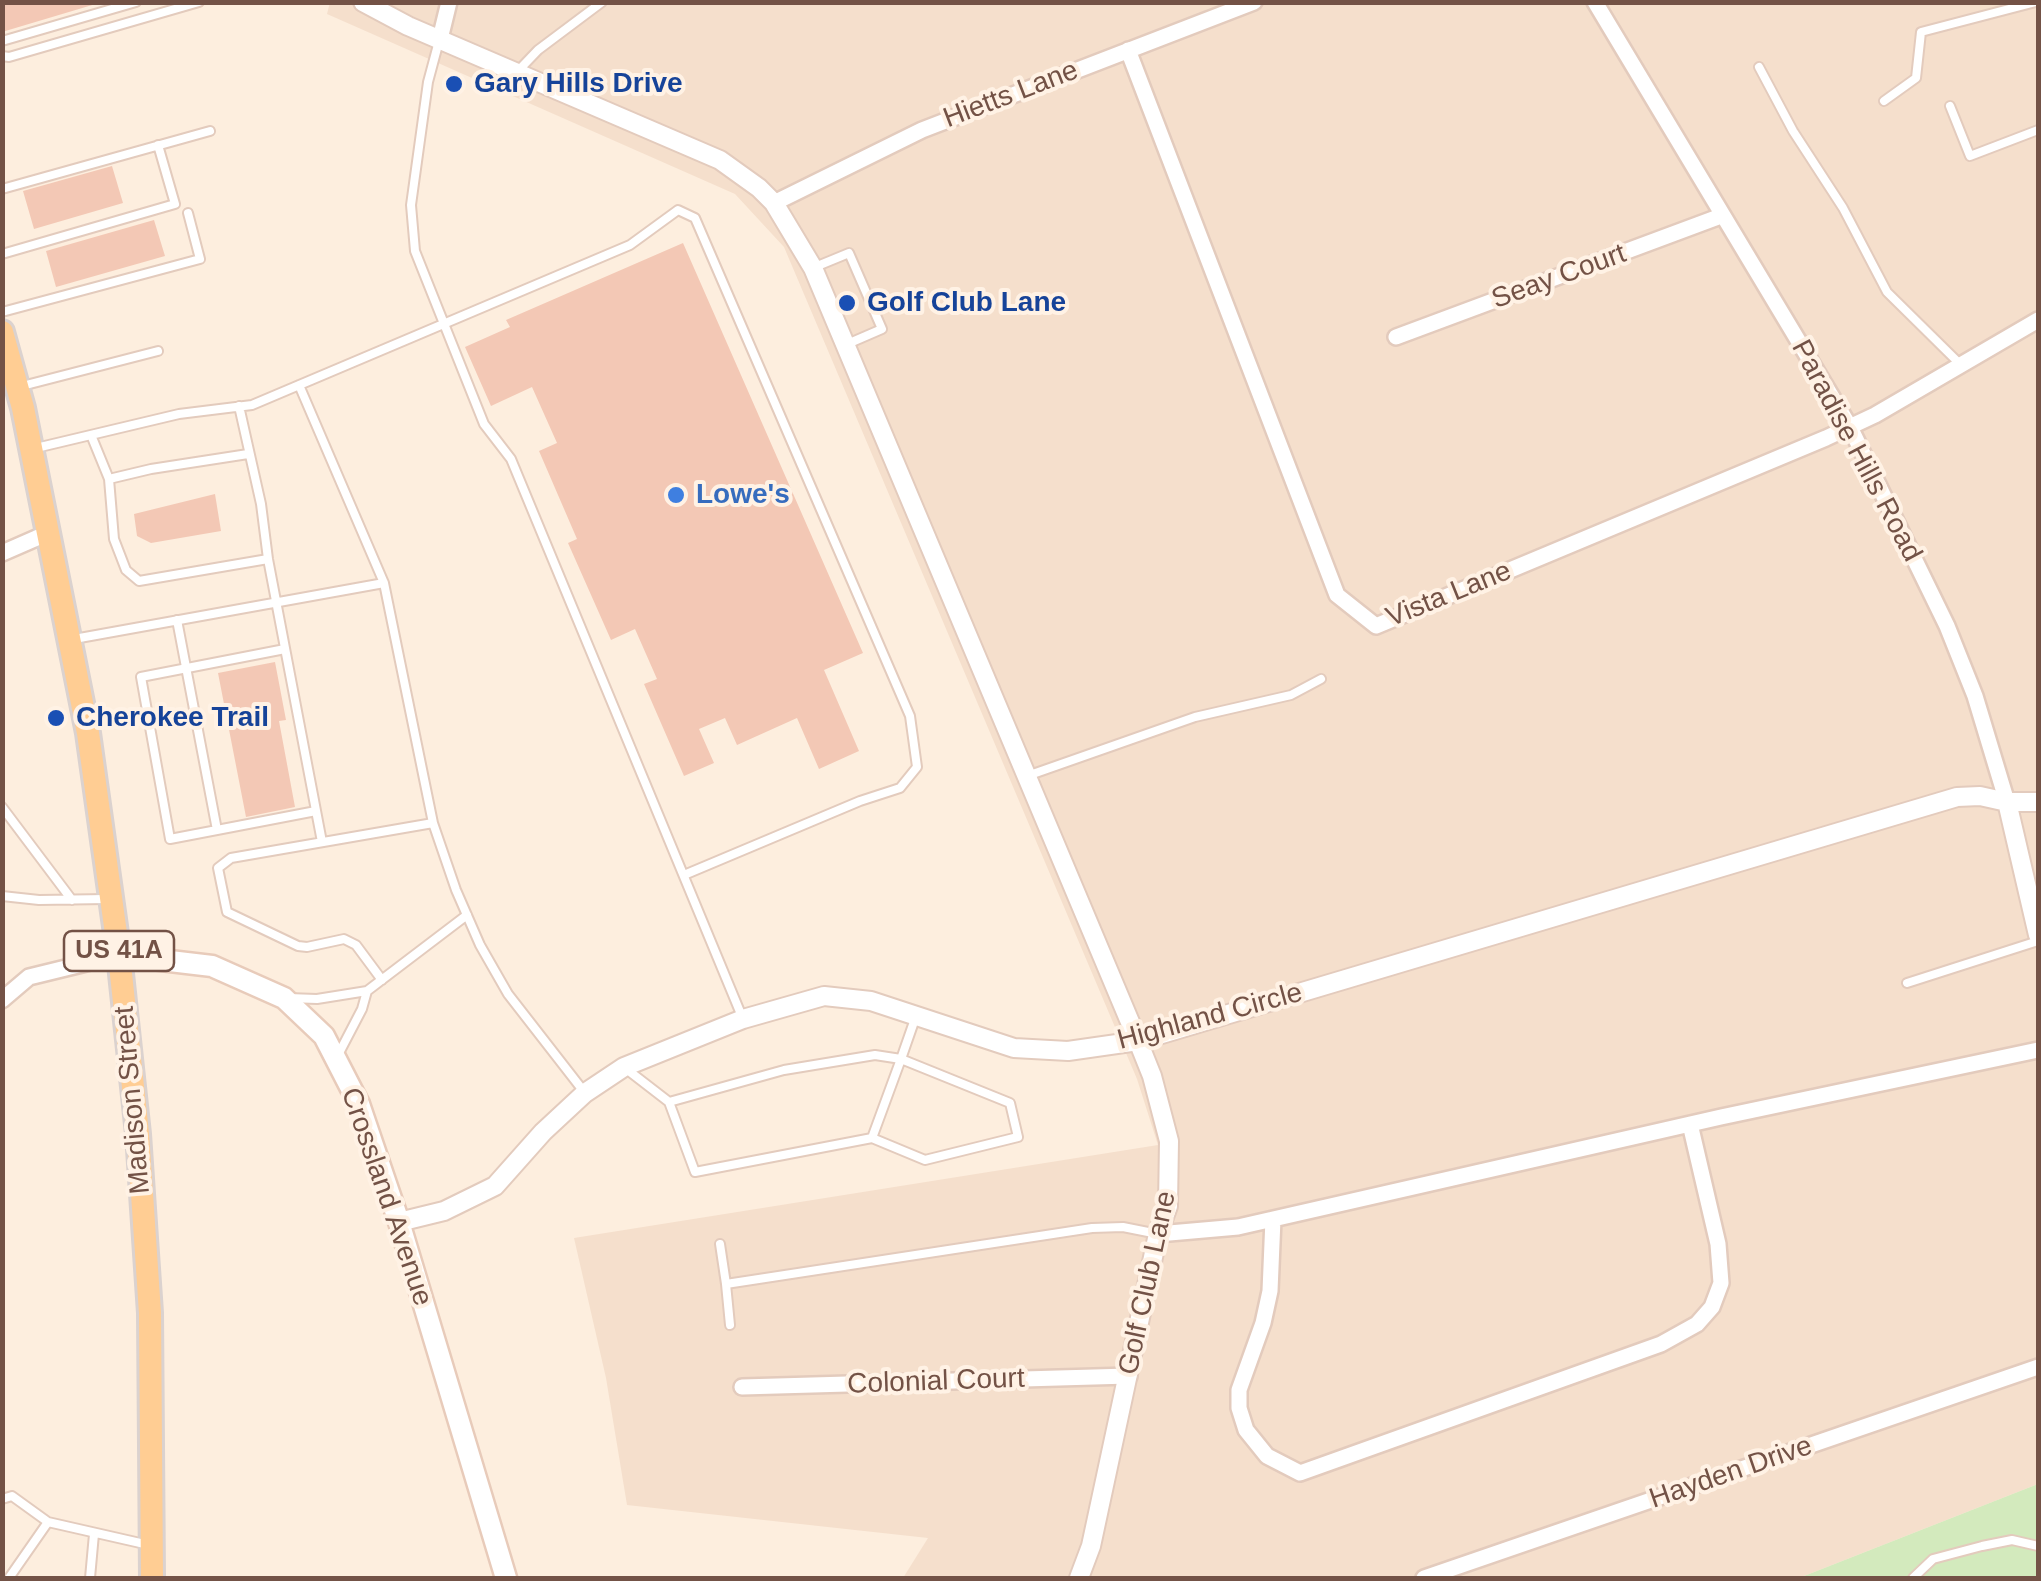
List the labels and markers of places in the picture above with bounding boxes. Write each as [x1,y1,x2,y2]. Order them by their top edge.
place label: Gary Hills Drive [474,67,683,101]
marker: Gary Hills Drive [443,73,465,95]
place label: Golf Club Lane [867,286,1066,320]
marker: Golf Club Lane [836,292,858,314]
place label: Lowe's [696,478,790,512]
marker: Lowe's [665,484,687,506]
place label: Cherokee Trail [76,701,269,735]
marker: Cherokee Trail [45,707,67,729]

